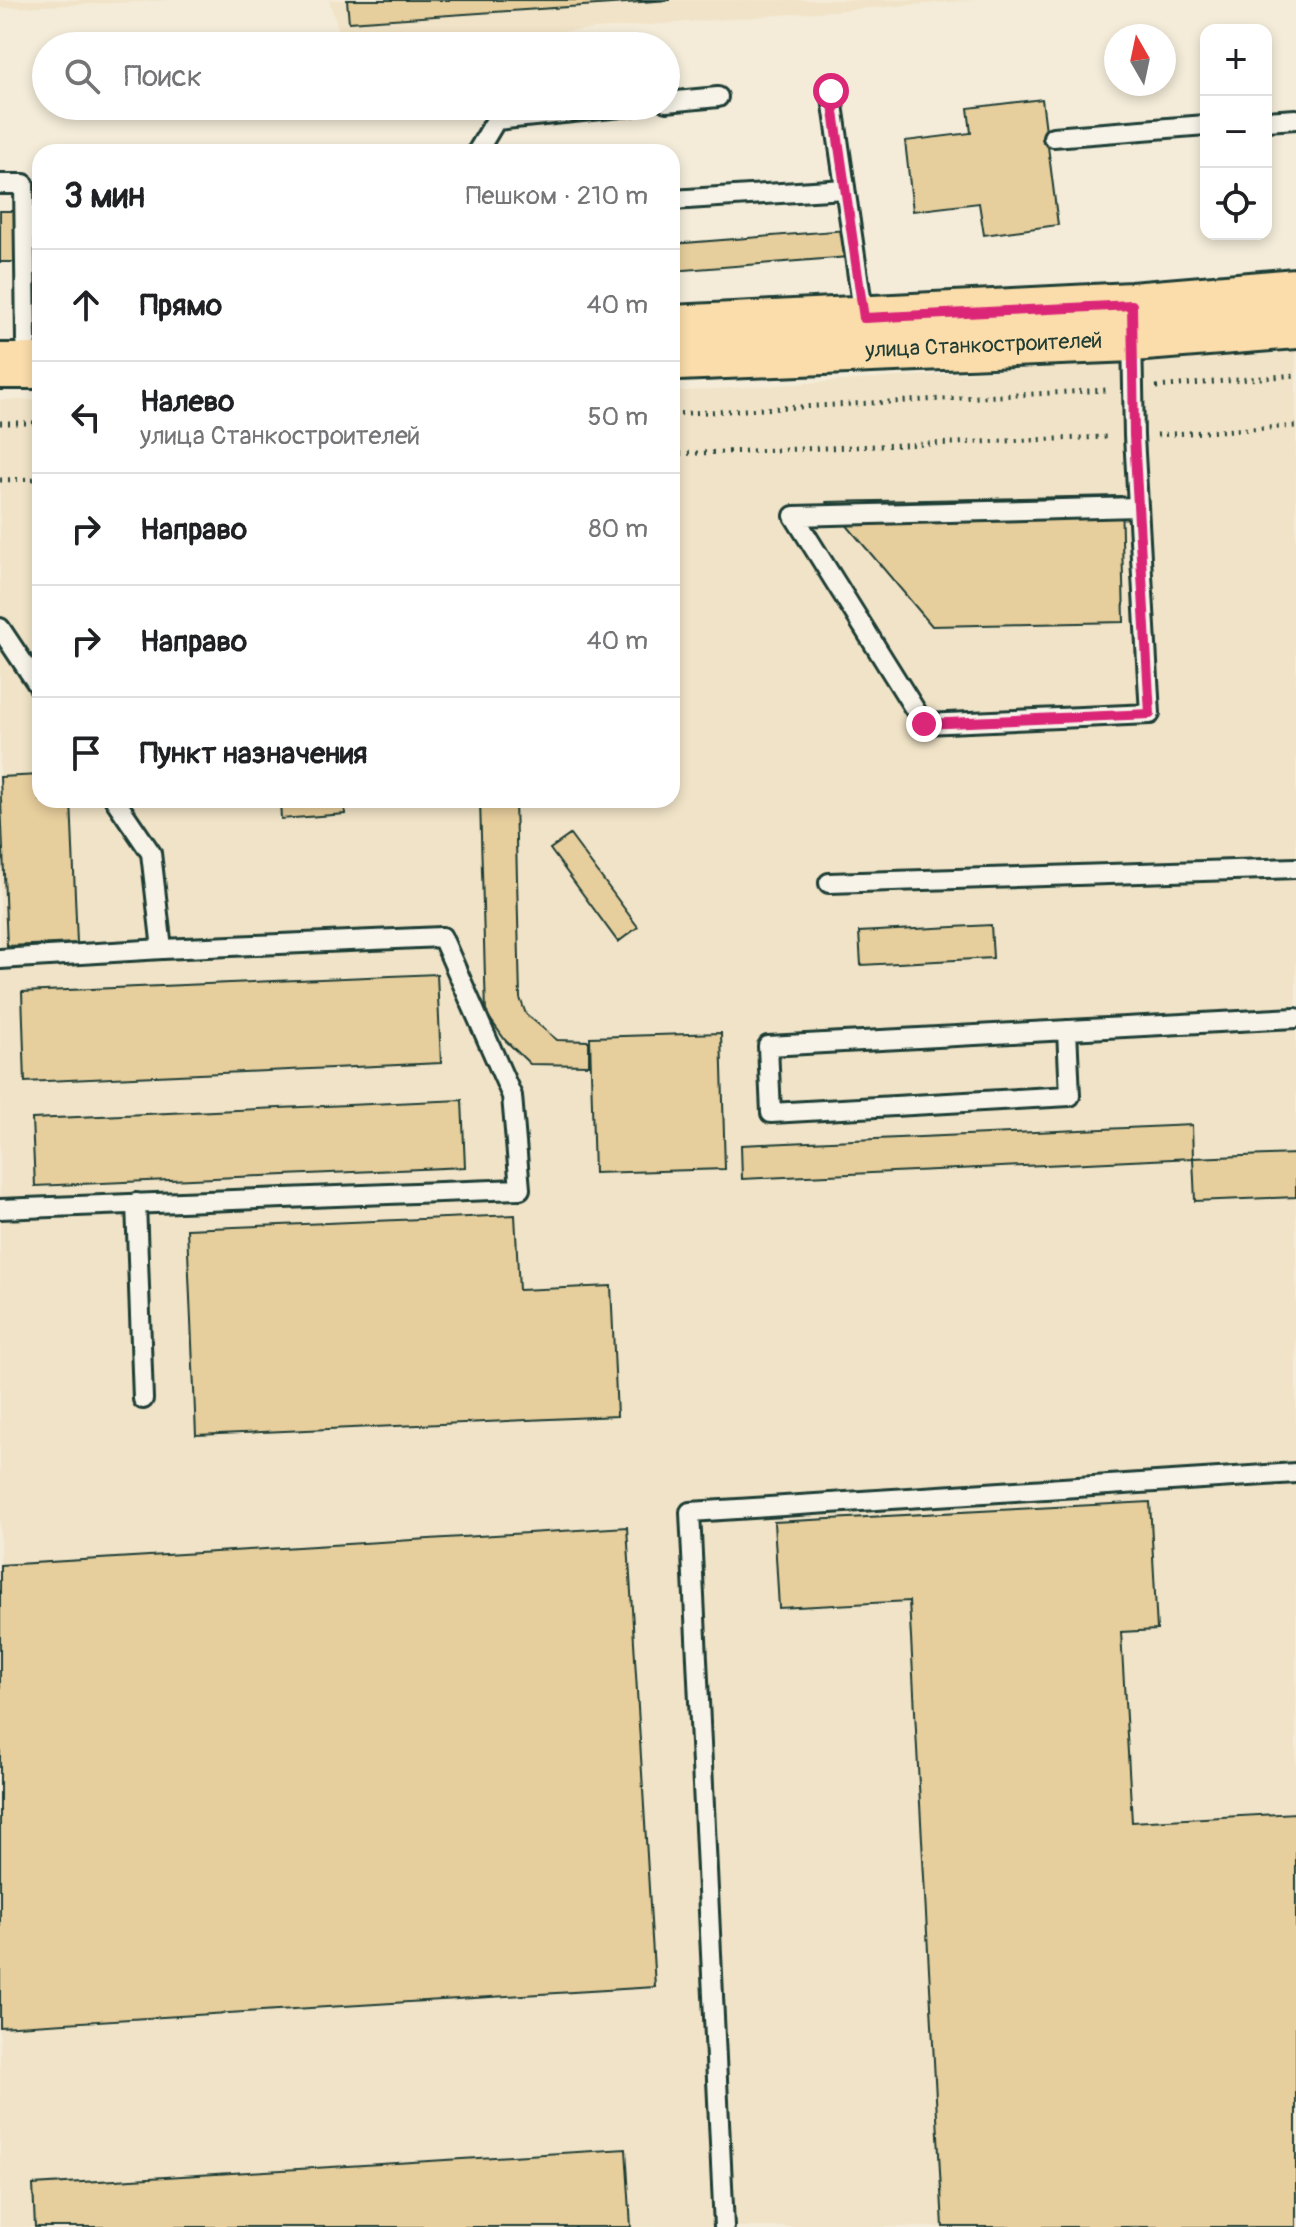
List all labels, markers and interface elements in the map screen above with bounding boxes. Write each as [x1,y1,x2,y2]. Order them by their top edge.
north arrow [1104,24,1176,96]
map controls [1200,24,1272,240]
button: + [1200,24,1272,96]
search box [32,32,680,120]
icon: search [60,54,104,98]
text: Поиск [124,58,202,95]
route start [813,73,849,109]
button: − [1200,96,1272,168]
button: locate [1200,168,1272,240]
text: 3 мин [64,175,145,218]
text: Пешком · 210 m [466,180,648,212]
icon: ahead [64,283,108,327]
text: Прямо [140,287,222,324]
text: 40 m [586,289,648,321]
street label: улица Станкостроителей [864,326,1103,364]
text: Налево [140,383,234,420]
icon: left [64,395,108,439]
text: 50 m [587,401,648,433]
text: улица Станкостроителей [140,420,420,452]
icon: right [64,507,108,551]
text: Направо [140,511,247,548]
text: 80 m [588,513,648,545]
icon: right [64,619,108,663]
text: Направо [140,623,247,660]
text: 40 m [586,625,648,657]
route end [906,706,942,742]
icon: arrive [64,731,108,775]
text: Пункт назначения [140,735,367,772]

